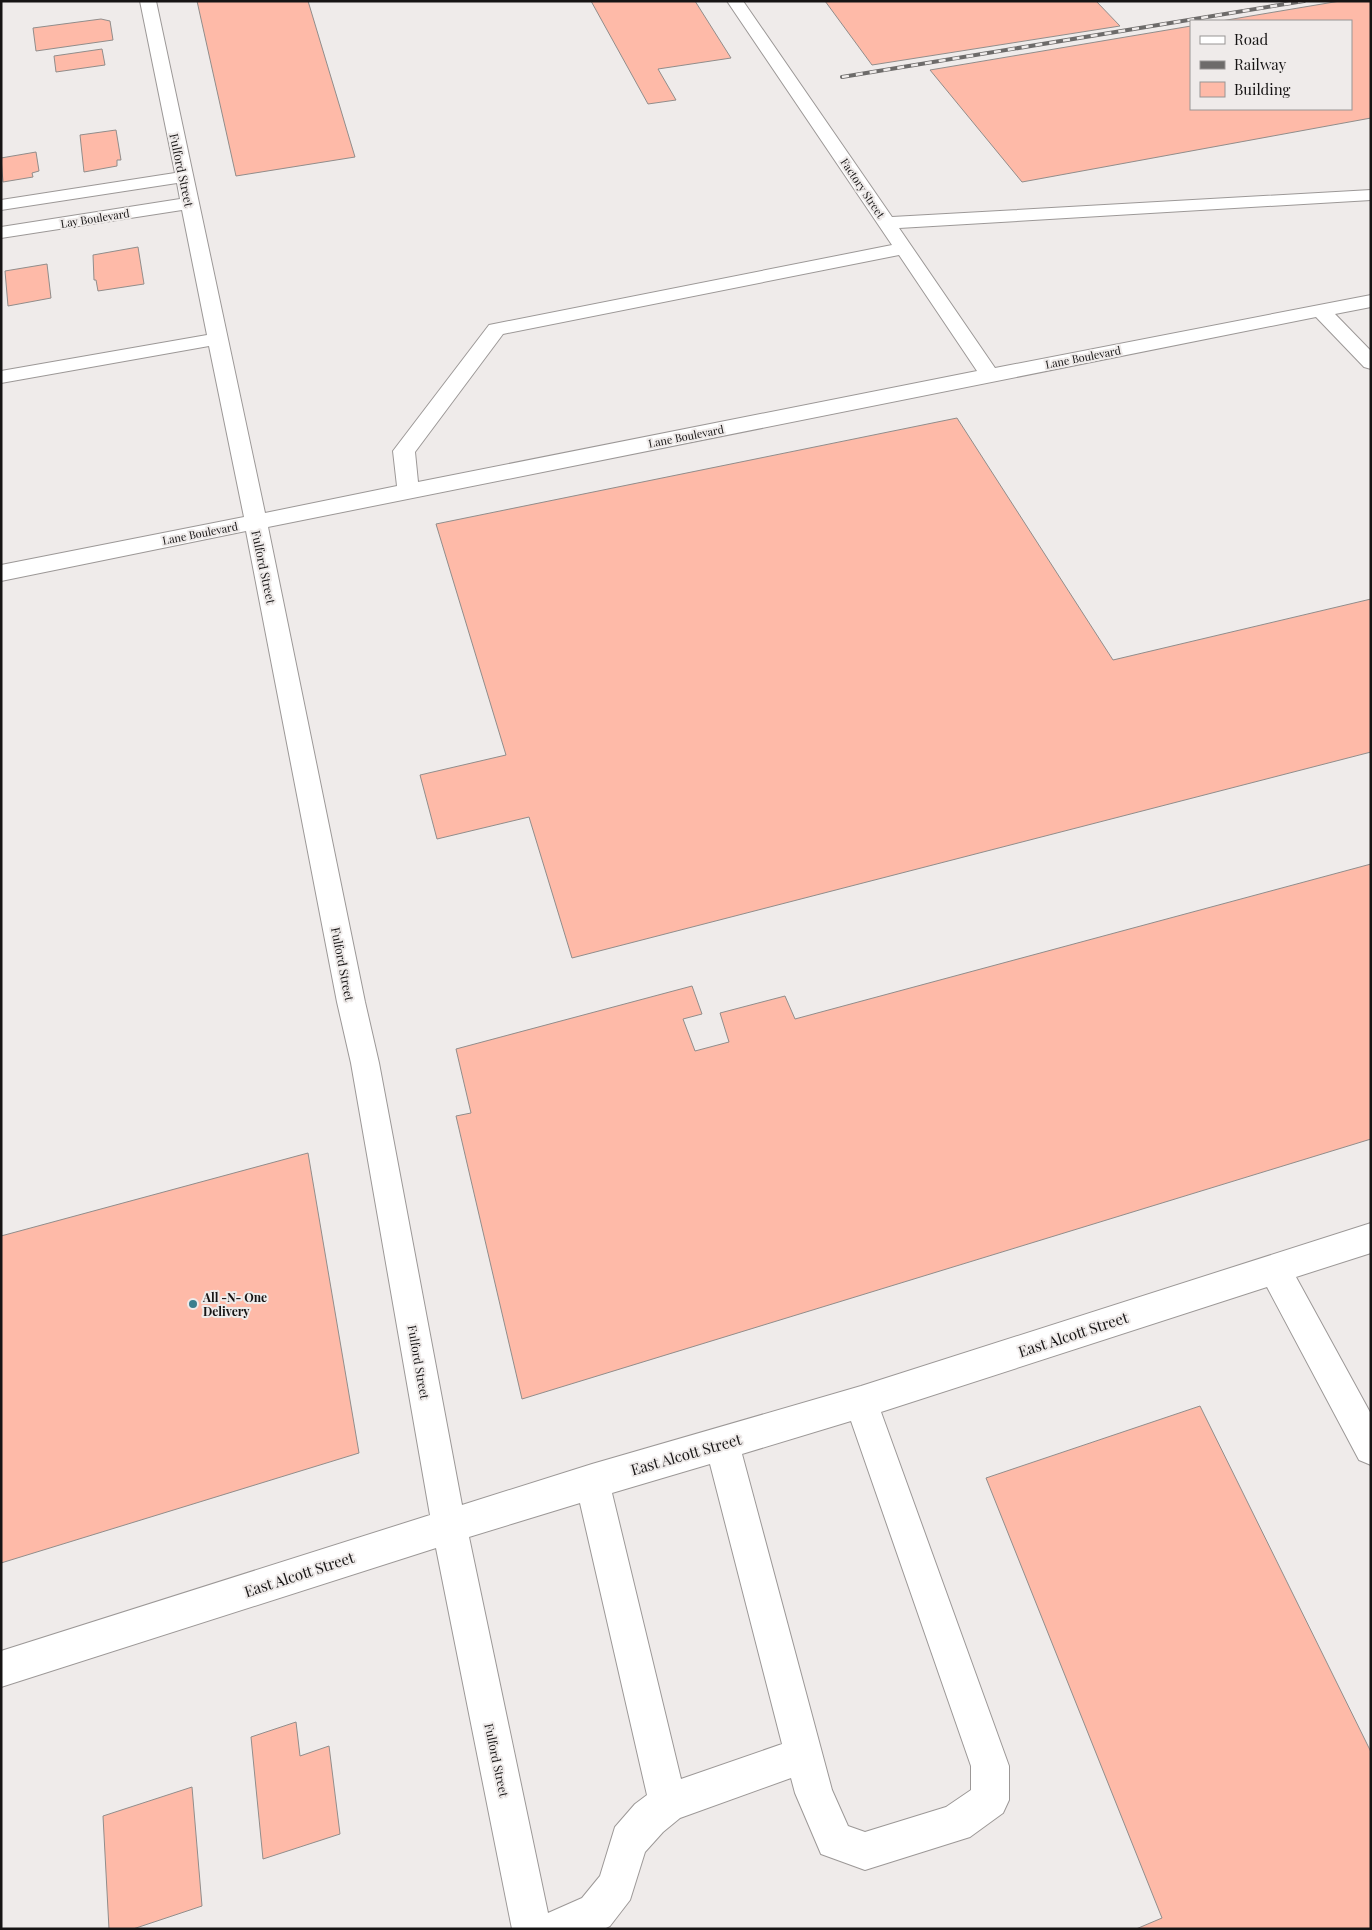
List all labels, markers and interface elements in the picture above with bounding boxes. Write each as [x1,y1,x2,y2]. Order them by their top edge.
legend [1190,20,1352,110]
text: Road [1234,29,1268,49]
text: Railway [1234,54,1287,74]
text: Building [1234,79,1291,99]
street label: Fulford Street [166,132,198,209]
street label: Factory Street [837,155,889,221]
street label: Lay Boulevard [59,205,131,231]
street label: Lane Boulevard [1044,342,1123,372]
street label: Lane Boulevard [647,421,726,451]
street label: Lane Boulevard [161,518,240,548]
street label: Fulford Street [248,529,280,606]
street label: Fulford Street [328,926,358,1003]
place label: All -N- One Delivery [202,1289,267,1319]
marker: All -N- One Delivery [187,1298,199,1310]
street label: East Alcott Street [1015,1307,1131,1361]
street label: Fulford Street [405,1324,434,1401]
street label: East Alcott Street [628,1428,744,1479]
street label: East Alcott Street [241,1547,357,1601]
street label: Fulford Street [481,1722,513,1799]

